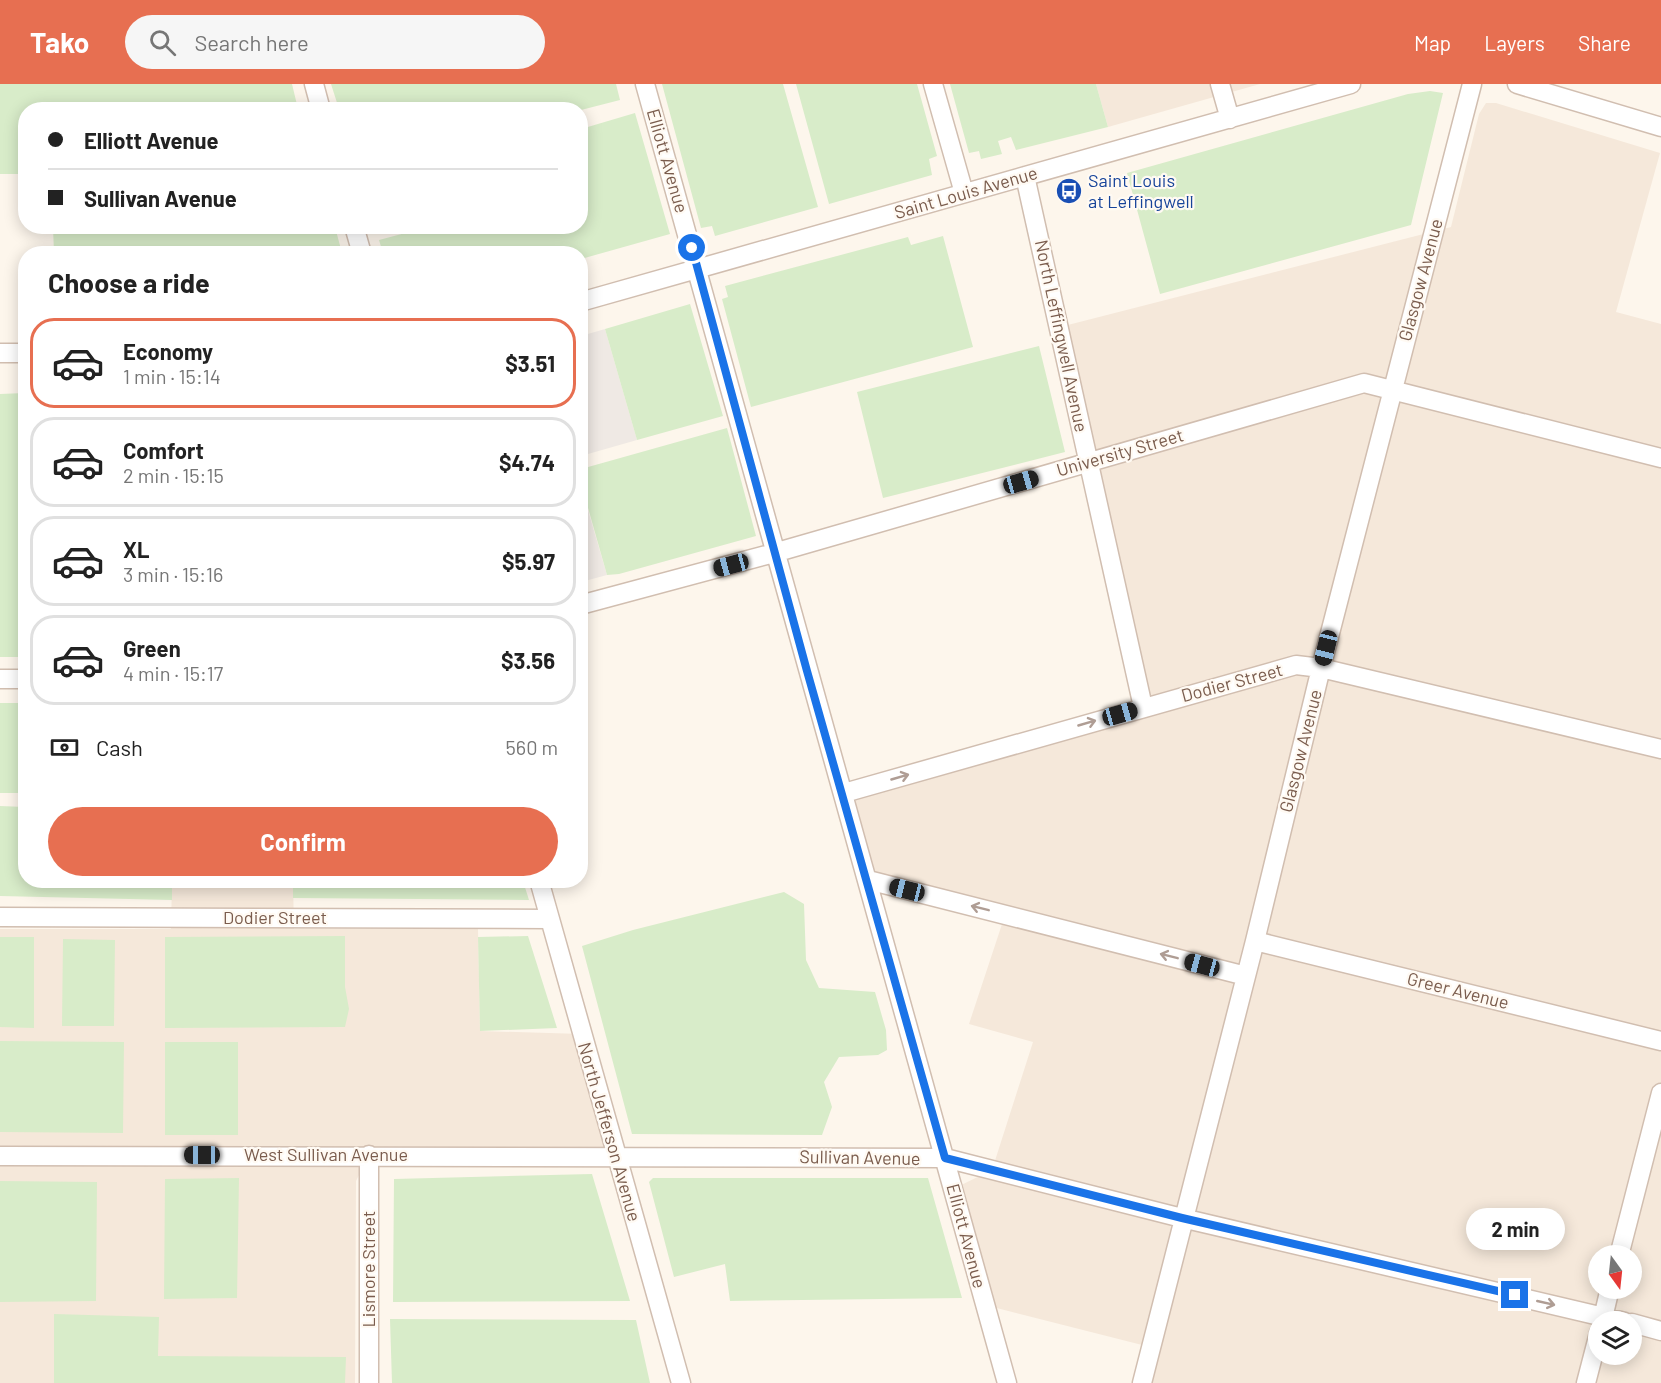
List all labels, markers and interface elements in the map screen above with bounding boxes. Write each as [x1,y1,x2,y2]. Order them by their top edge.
search box [125,15,545,69]
text: Tako [30,25,89,59]
icon: search [146,26,179,59]
text: Search here [194,29,309,55]
text: Map [1414,30,1451,55]
text: Layers [1484,30,1545,55]
text: Share [1578,30,1631,55]
street label: Elliott Avenue [643,106,693,215]
text: Elliott Avenue [84,127,219,153]
street label: Saint Louis Avenue [892,161,1040,223]
place label: Saint Louis at Leffingwell [1088,169,1194,212]
bus stop icon: Saint Louis at Leffingwell [1054,176,1084,206]
text: Sullivan Avenue [84,185,237,211]
street label: Glasgow Avenue [1393,216,1447,343]
route start [678,234,705,261]
street label: North Leffingwell Avenue [1031,238,1093,434]
text: Choose a ride [48,266,210,298]
icon: car [51,336,105,390]
text: Economy [123,338,213,364]
text: $3.51 [505,350,555,376]
text: 1 min · 15:14 [123,364,221,388]
street label: University Street [1054,423,1186,481]
icon: car [51,435,105,489]
text: Comfort [123,437,204,463]
text: $4.74 [499,449,555,475]
text: 2 min · 15:15 [123,463,224,487]
car [1001,468,1041,496]
icon: car [51,534,105,588]
text: XL [123,536,149,562]
text: $5.97 [502,548,555,574]
car [711,552,751,578]
text: 3 min · 15:16 [123,562,223,586]
car [1313,628,1339,668]
icon: car [51,633,105,687]
text: Green [123,635,181,661]
text: $3.56 [501,647,555,673]
street label: Dodier Street [1179,658,1285,706]
text: 4 min · 15:17 [123,661,223,685]
street label: Glasgow Avenue [1274,687,1326,815]
car [1100,700,1140,728]
one-way arrow [1077,717,1096,728]
icon: cash [48,731,81,764]
text: Cash [96,734,143,760]
text: 560 m [506,735,558,759]
one-way arrow [890,771,909,782]
button: Confirm [48,807,558,876]
car [887,877,927,903]
one-way arrow [971,902,990,914]
street label: Dodier Street [223,906,327,928]
one-way arrow [1160,950,1179,962]
car [1182,952,1222,978]
street label: Greer Avenue [1405,967,1511,1013]
street label: North Jefferson Avenue [574,1040,646,1224]
street label: West Sullivan Avenue [244,1143,408,1165]
street label: Sullivan Avenue [799,1145,921,1169]
car [184,1146,220,1164]
street label: Elliott Avenue [942,1181,991,1290]
callout: 2 min [1466,1208,1564,1250]
street label: Lismore Street [357,1211,379,1327]
text: 2 min [1492,1217,1539,1241]
north arrow [1588,1245,1642,1299]
map controls [1588,1245,1642,1365]
route end [1501,1281,1528,1308]
one-way arrow [1536,1297,1555,1309]
button: layers [1588,1311,1642,1365]

